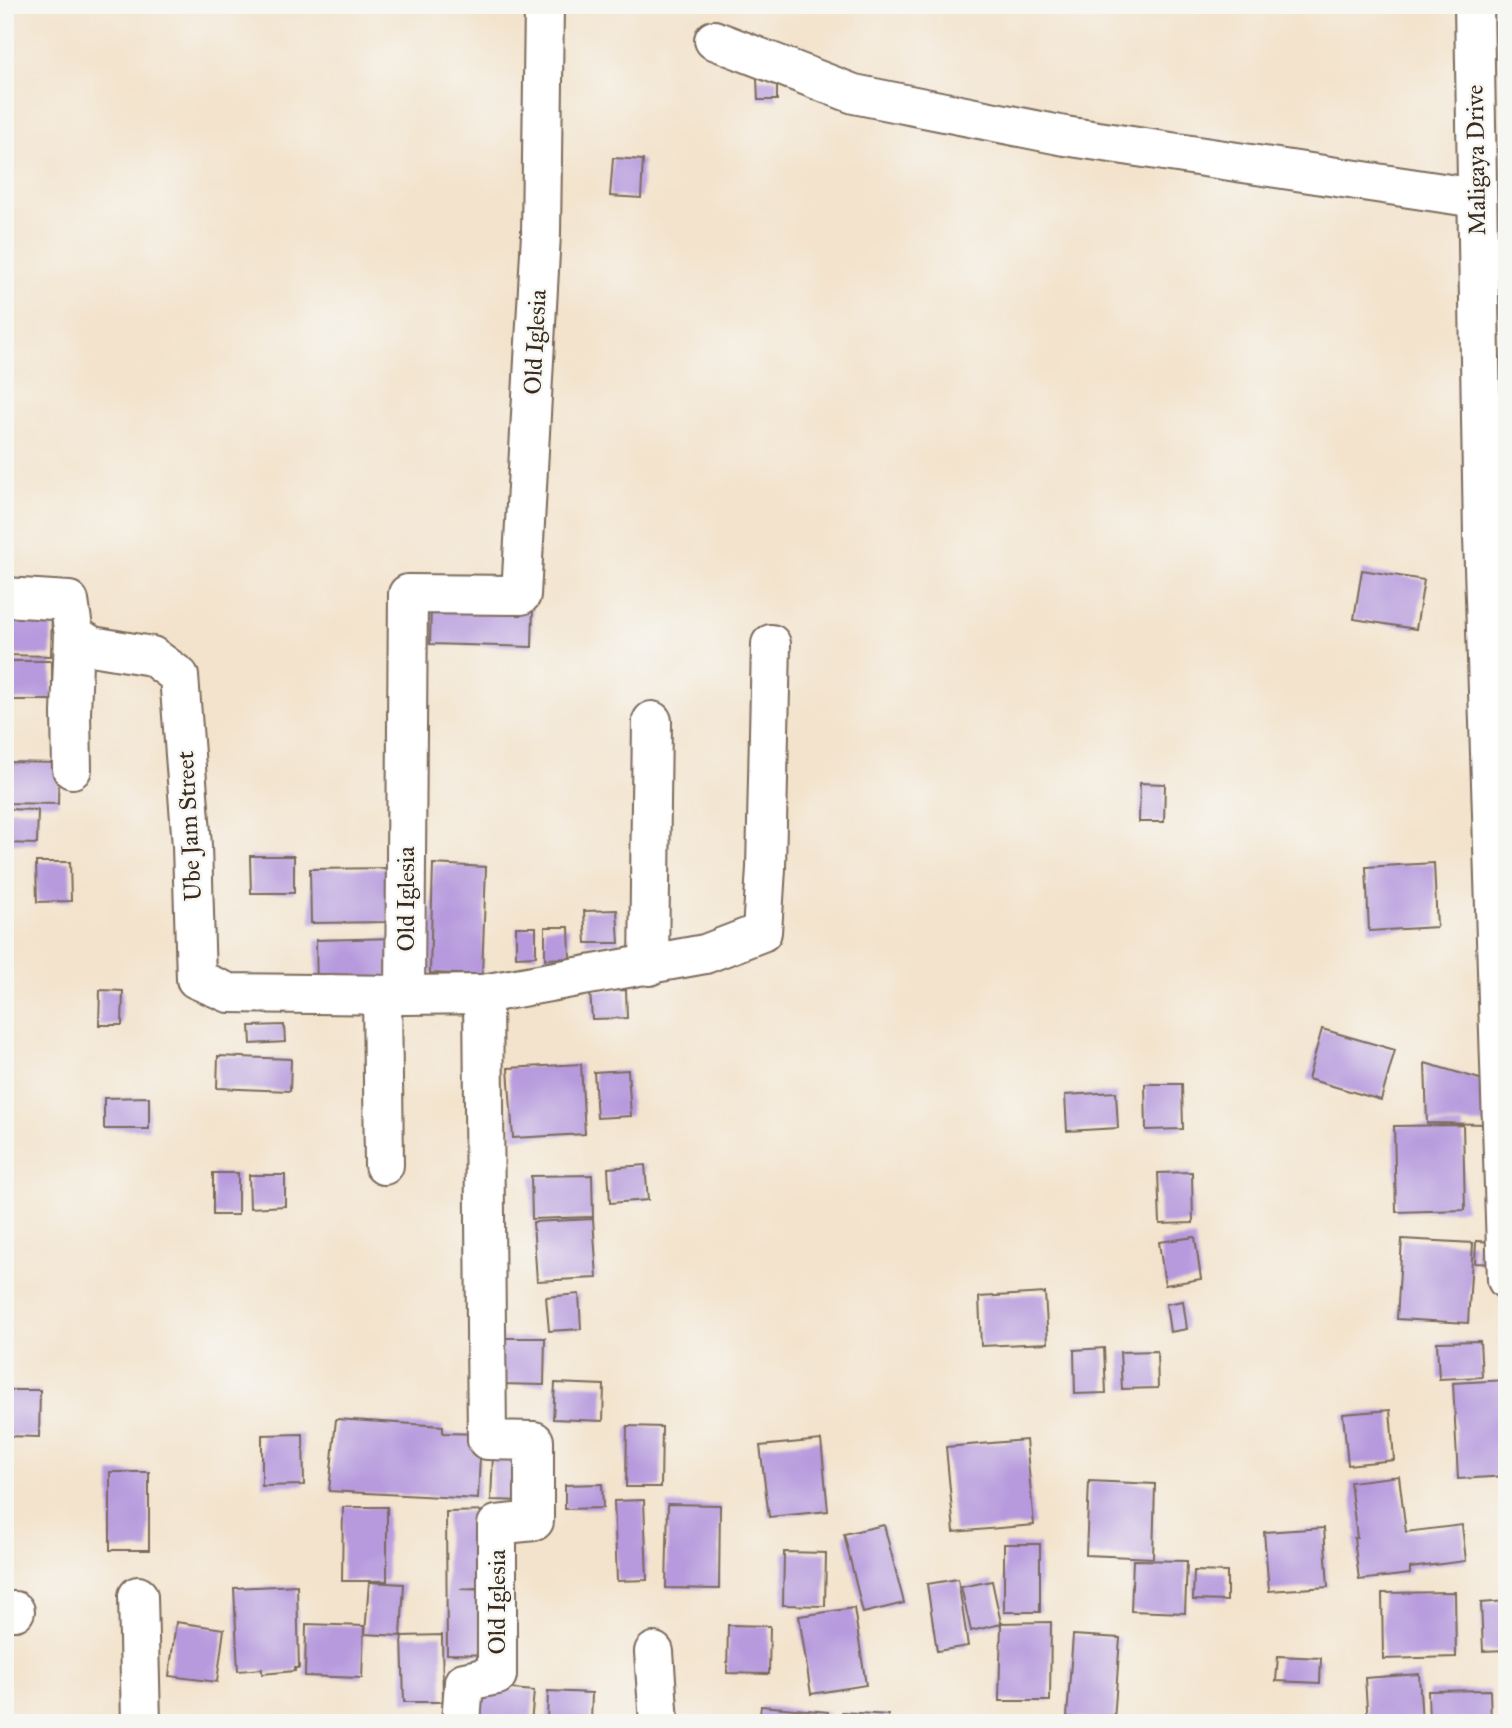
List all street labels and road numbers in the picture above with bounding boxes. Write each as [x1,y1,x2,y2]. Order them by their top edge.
street label: Maligaya Drive [1460,84,1492,236]
street label: Old Iglesia [517,288,553,395]
street label: Ube Jam Street [170,750,208,902]
street label: Old Iglesia [391,846,421,952]
street label: Old Iglesia [482,1549,512,1655]

